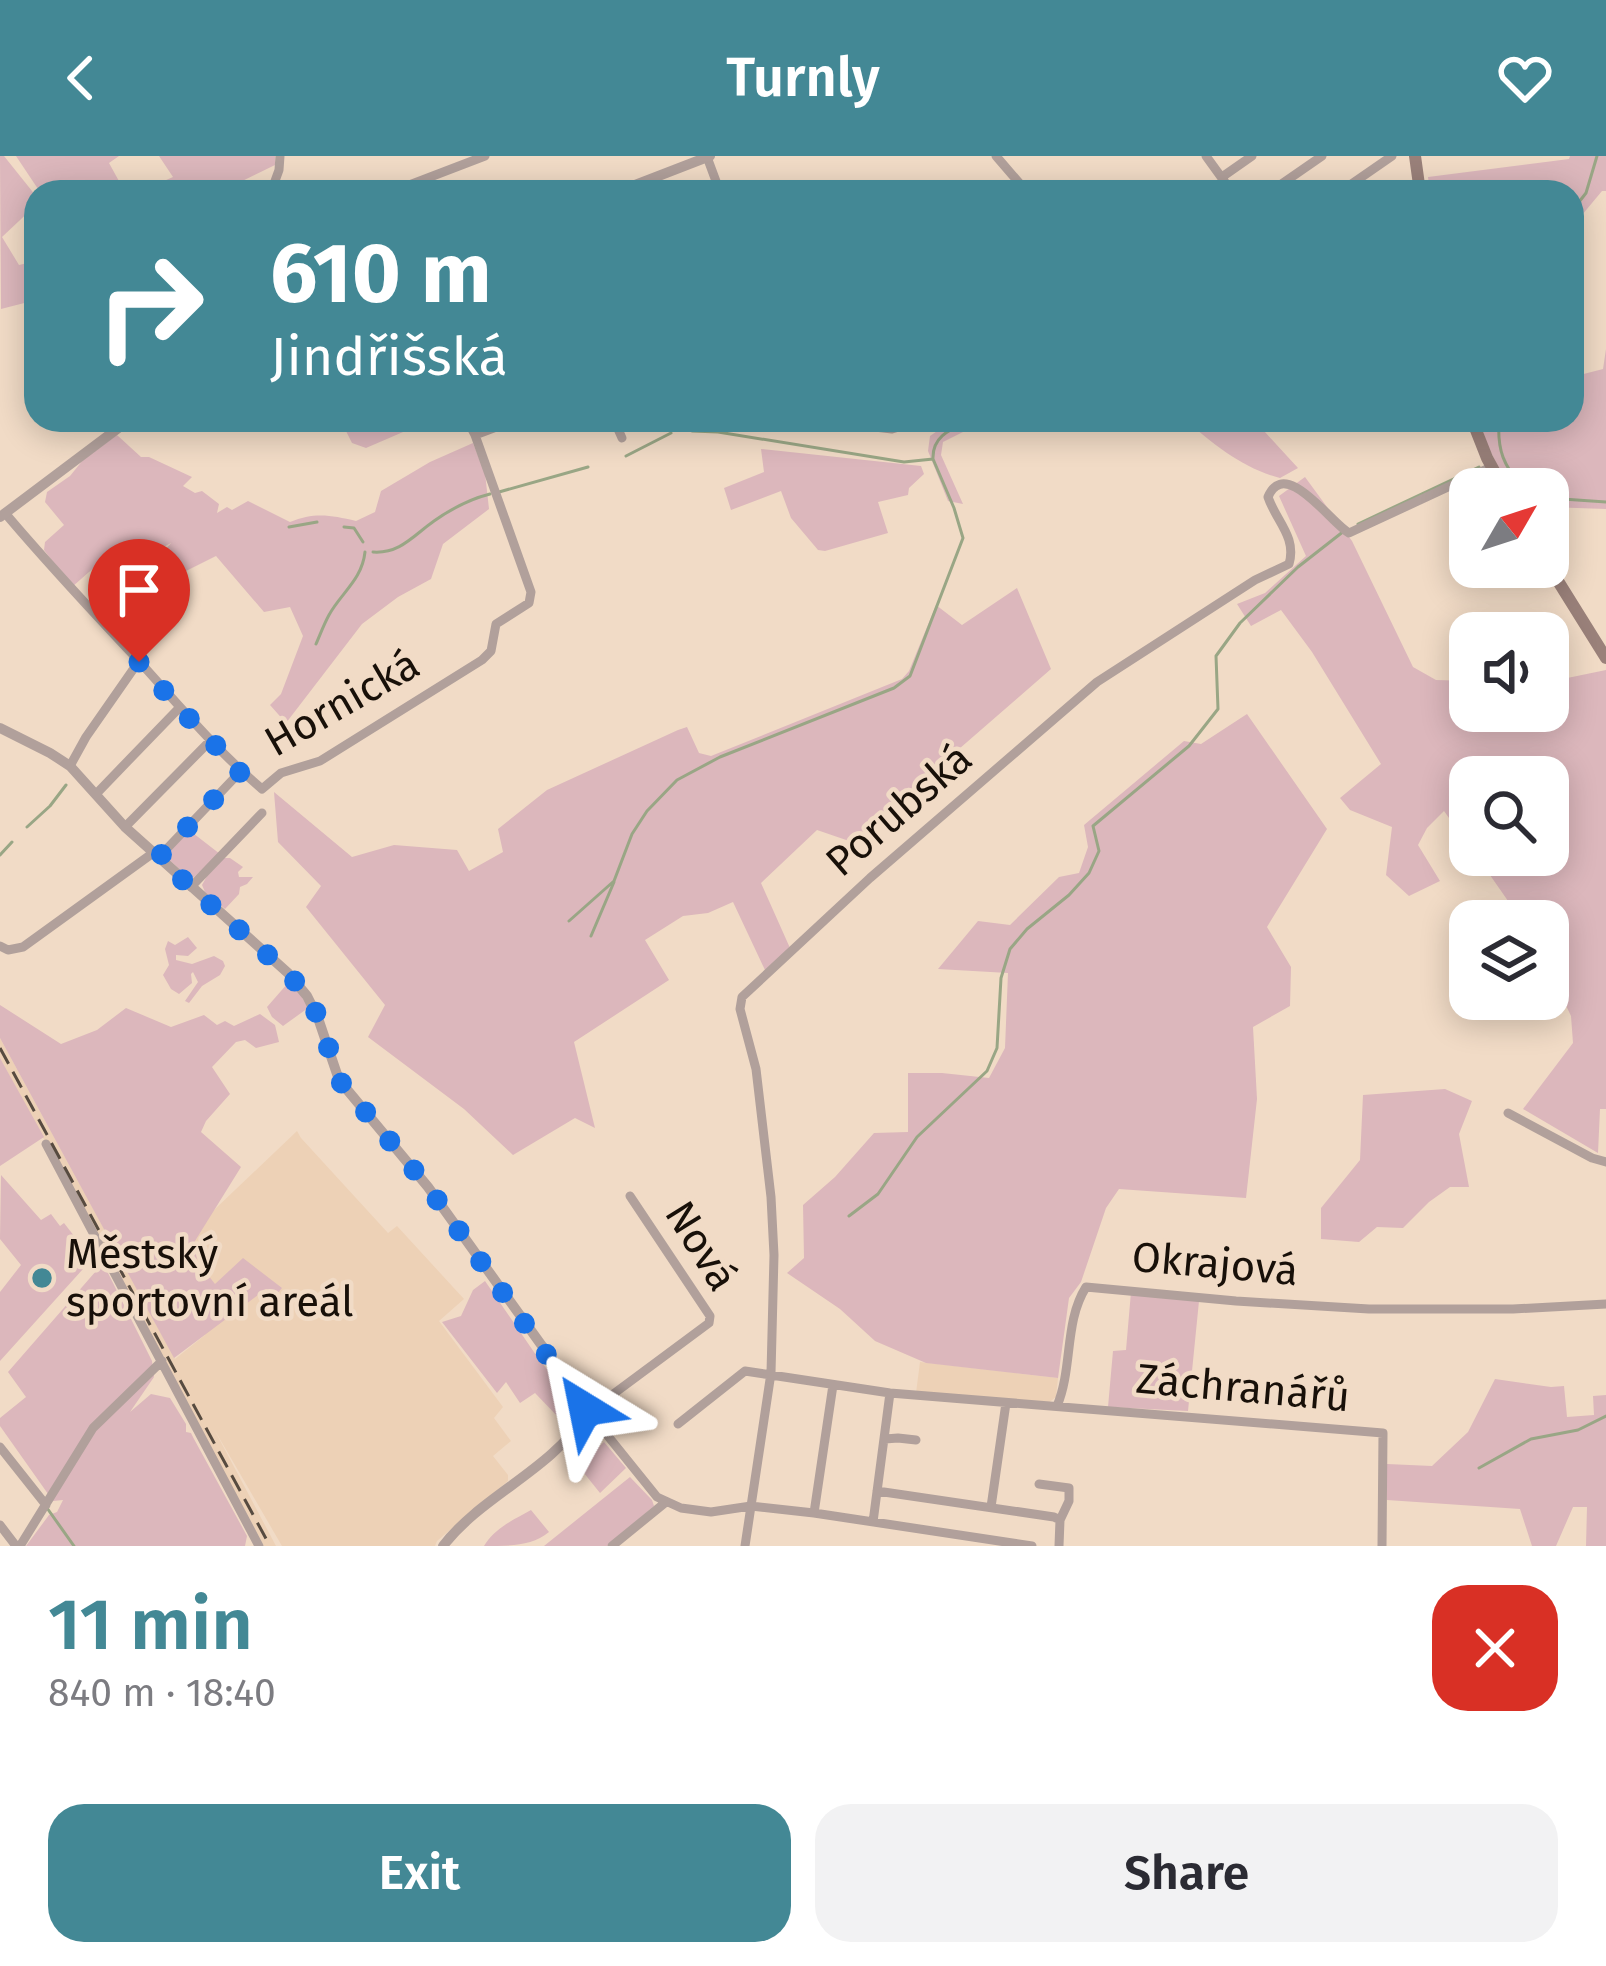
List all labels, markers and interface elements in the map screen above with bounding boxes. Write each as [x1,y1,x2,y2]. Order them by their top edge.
icon: back [48,45,114,111]
icon: heart [1492,45,1558,111]
text: Turnly [726,46,880,110]
text: 610 m [270,223,492,324]
icon: right [72,228,228,384]
text: Jindřišská [270,325,508,389]
north arrow [1449,468,1569,588]
map controls [1449,468,1569,1020]
pin [88,539,190,662]
icon: arrive [106,557,172,623]
button: sound [1449,612,1569,732]
street label: Hornická [256,639,428,767]
street label: Porubská [816,733,982,887]
button: search [1449,756,1569,876]
button: layers [1449,900,1569,1020]
street label: Nová [654,1192,748,1300]
place label: Městský sportovní areál [66,1229,353,1327]
street label: Okrajová [1130,1232,1300,1296]
marker: Městský sportovní areál [29,1265,55,1291]
position arrow [522,1346,648,1472]
street label: Záchranářů [1134,1354,1352,1422]
text: 11 min [48,1582,253,1668]
button: close [1432,1585,1558,1711]
text: 840 m · 18:40 [48,1670,276,1716]
button: Exit [48,1804,791,1942]
button: Share [815,1804,1558,1942]

